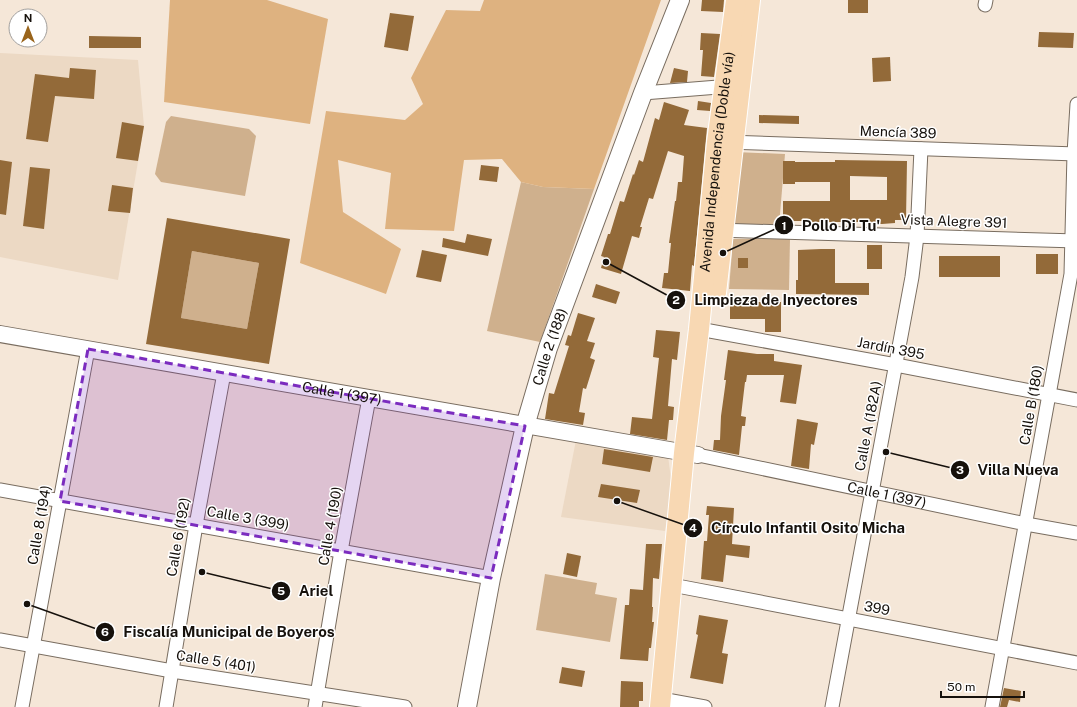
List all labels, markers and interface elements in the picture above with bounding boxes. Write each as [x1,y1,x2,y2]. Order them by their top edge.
north arrow [8,8,48,48]
text: N [24,12,32,24]
street label: Avenida Independencia (Doble vía) [696,51,737,273]
street label: Mencía 389 [859,123,937,141]
street label: Vista Alegre 391 [900,211,1008,231]
callout: Pollo Di Tu' [774,212,888,239]
text: Pollo Di Tu' [802,217,880,234]
text: 1 [781,219,787,233]
callout: Limpieza de Inyectores [666,286,865,313]
text: Limpieza de Inyectores [694,291,858,308]
text: 2 [672,293,680,307]
street label: Calle 2 (188) [529,306,570,387]
street label: Jardín 395 [856,334,926,362]
street label: Calle B (180) [1016,364,1046,446]
street label: Calle 1 (397) [301,379,383,408]
street label: Calle A (182A) [851,380,885,472]
callout: Villa Nueva [950,457,1067,484]
text: Villa Nueva [977,461,1059,478]
text: 3 [956,463,964,477]
street label: Calle 1 (397) [846,479,928,511]
street label: Calle 8 (194) [24,484,54,566]
street label: Calle 4 (190) [315,485,345,567]
street label: Calle 6 (192) [163,496,193,578]
street label: Calle 3 (399) [206,503,290,533]
callout: Círculo Infantil Osito Micha [683,514,914,541]
text: Círculo Infantil Osito Micha [711,519,905,536]
text: 4 [689,521,697,535]
callout: Ariel [271,577,342,604]
text: Ariel [299,582,333,599]
text: 5 [277,584,285,598]
street label: 399 [863,598,892,618]
callout: Fiscalía Municipal de Boyeros [95,618,343,645]
text: Fiscalía Municipal de Boyeros [123,623,335,640]
text: 6 [101,625,109,639]
street label: Calle 5 (401) [175,647,257,675]
scale bar [941,673,1024,699]
text: 50 m [947,680,975,694]

